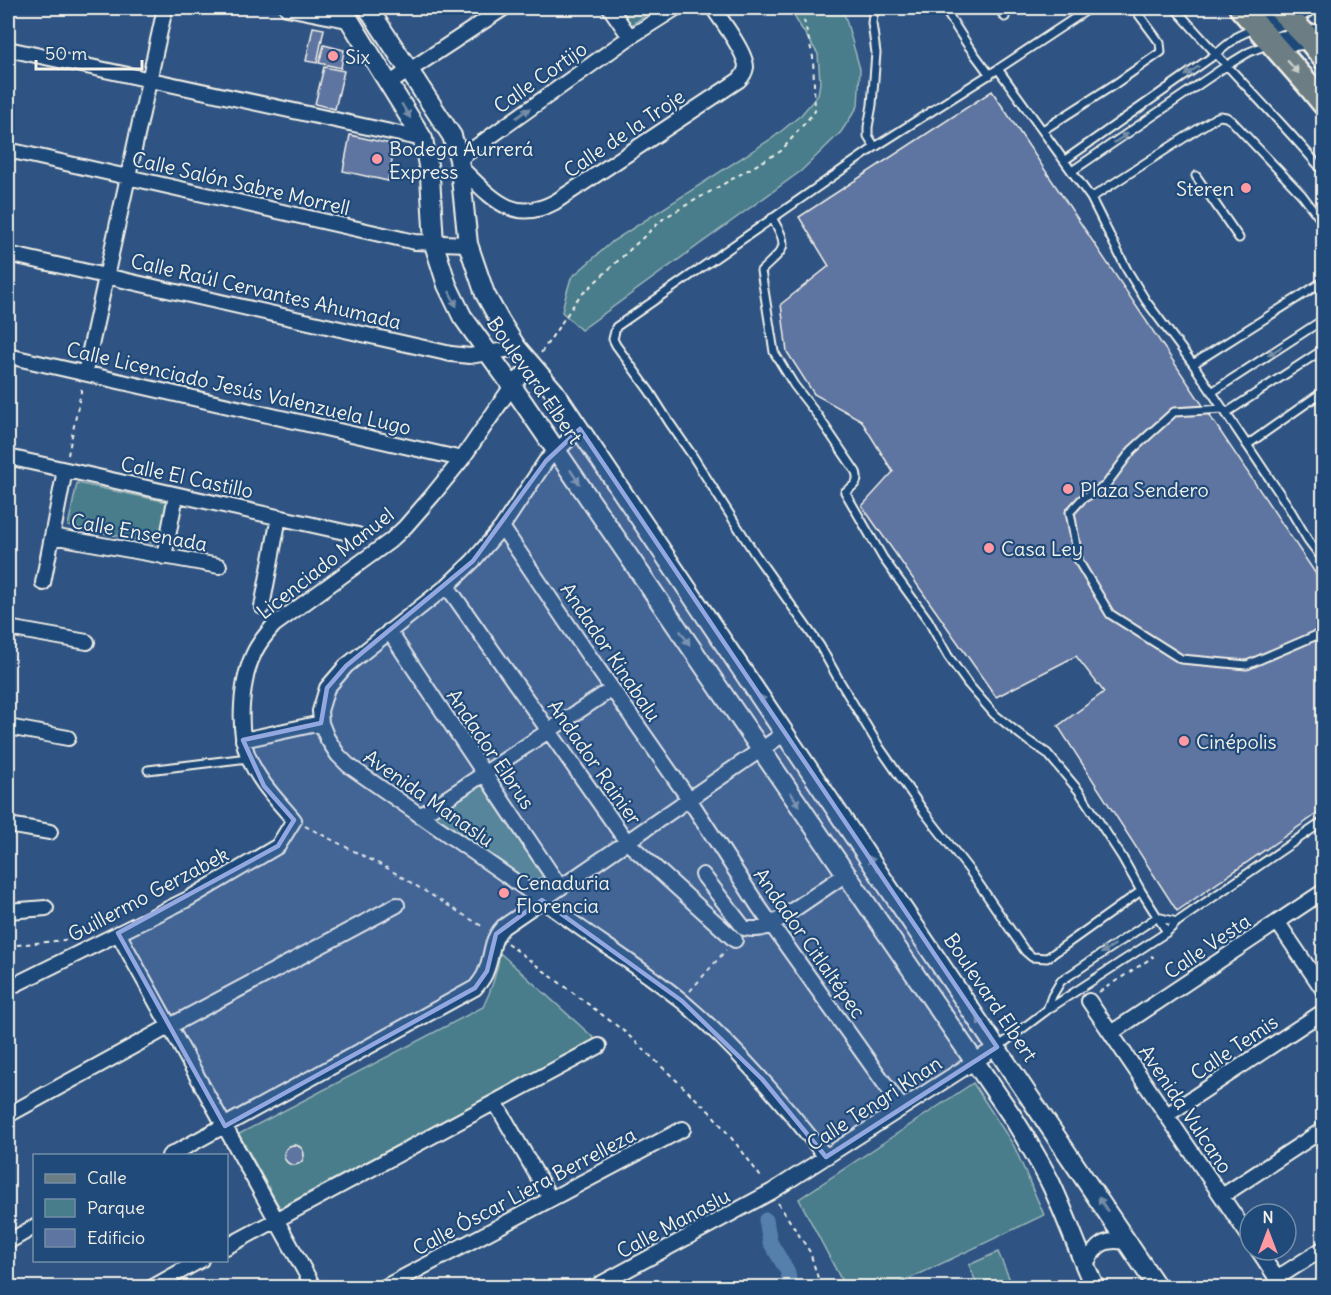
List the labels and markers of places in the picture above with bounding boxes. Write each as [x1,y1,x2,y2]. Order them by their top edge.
place label: Six [345,44,371,69]
marker: Six [326,49,340,63]
place label: Bodega Aurrerá Express [389,136,534,184]
marker: Bodega Aurrerá Express [370,152,384,166]
place label: Steren [1176,176,1234,201]
marker: Steren [1239,181,1253,195]
place label: Plaza Sendero [1080,477,1209,502]
marker: Plaza Sendero [1061,482,1075,496]
place label: Casa Ley [1001,536,1083,561]
marker: Casa Ley [982,541,996,555]
place label: Cinépolis [1196,729,1277,754]
marker: Cinépolis [1177,734,1191,748]
place label: Cenaduria Florencia [516,870,610,918]
marker: Cenaduria Florencia [497,886,511,900]

